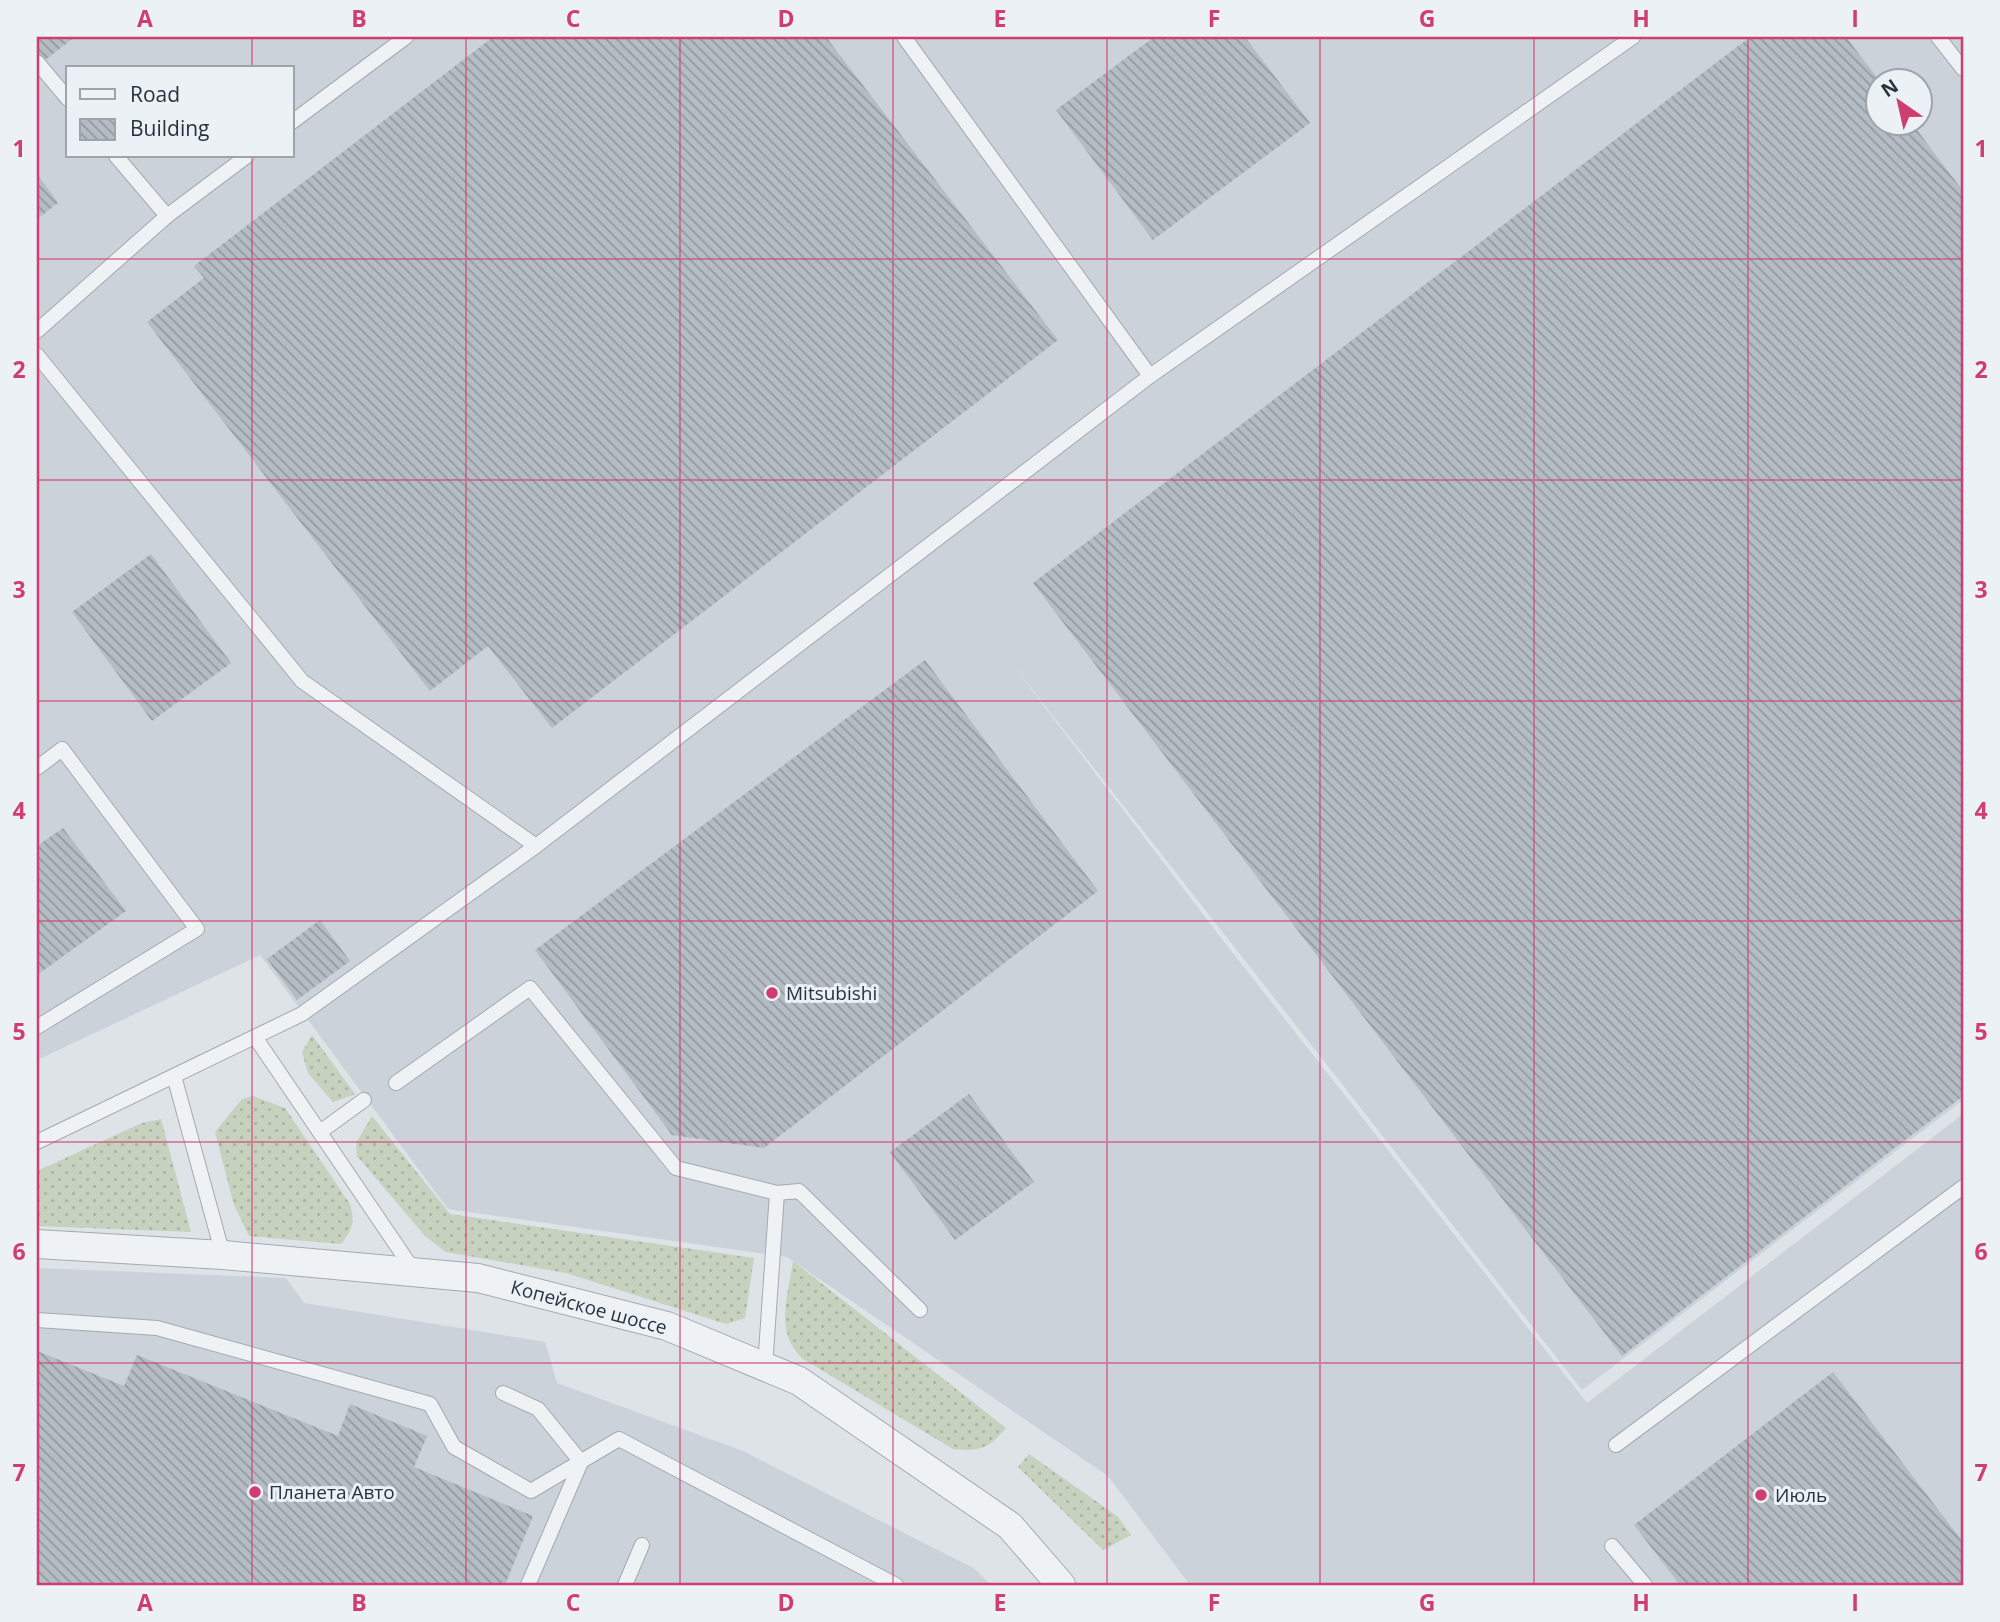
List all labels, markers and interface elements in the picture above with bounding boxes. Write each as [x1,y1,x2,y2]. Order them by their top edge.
text: A [137,2,153,34]
text: B [351,2,367,34]
text: C [566,2,580,34]
text: D [777,2,795,34]
text: E [994,2,1006,34]
text: F [1208,2,1220,34]
text: G [1419,2,1435,34]
text: H [1632,2,1650,34]
text: I [1851,2,1859,34]
legend [66,66,294,158]
north arrow [1864,66,1934,136]
text: N [1876,73,1903,103]
text: Road [130,80,180,108]
text: Building [130,114,209,142]
text: 1 [12,132,26,164]
text: 1 [1974,132,1988,164]
text: 2 [12,353,26,385]
text: 2 [1974,353,1988,385]
text: 3 [12,573,26,605]
text: 3 [1974,573,1988,605]
text: 4 [12,794,26,826]
text: 4 [1974,794,1988,826]
place label: Mitsubishi [786,980,877,1006]
marker: Mitsubishi [764,985,780,1001]
text: 5 [12,1015,26,1047]
text: 5 [1974,1015,1988,1047]
text: 6 [12,1235,26,1267]
text: 6 [1974,1235,1988,1267]
street label: Копейское шоссе [508,1274,670,1340]
text: 7 [12,1456,26,1488]
text: 7 [1974,1456,1988,1488]
place label: Планета Авто [269,1479,395,1505]
place label: Июль [1775,1482,1827,1508]
marker: Планета Авто [247,1484,263,1500]
marker: Июль [1753,1487,1769,1503]
text: A [137,1586,153,1618]
text: B [351,1586,367,1618]
text: C [566,1586,580,1618]
text: D [777,1586,795,1618]
text: E [994,1586,1006,1618]
text: F [1208,1586,1220,1618]
text: G [1419,1586,1435,1618]
text: H [1632,1586,1650,1618]
text: I [1851,1586,1859,1618]

